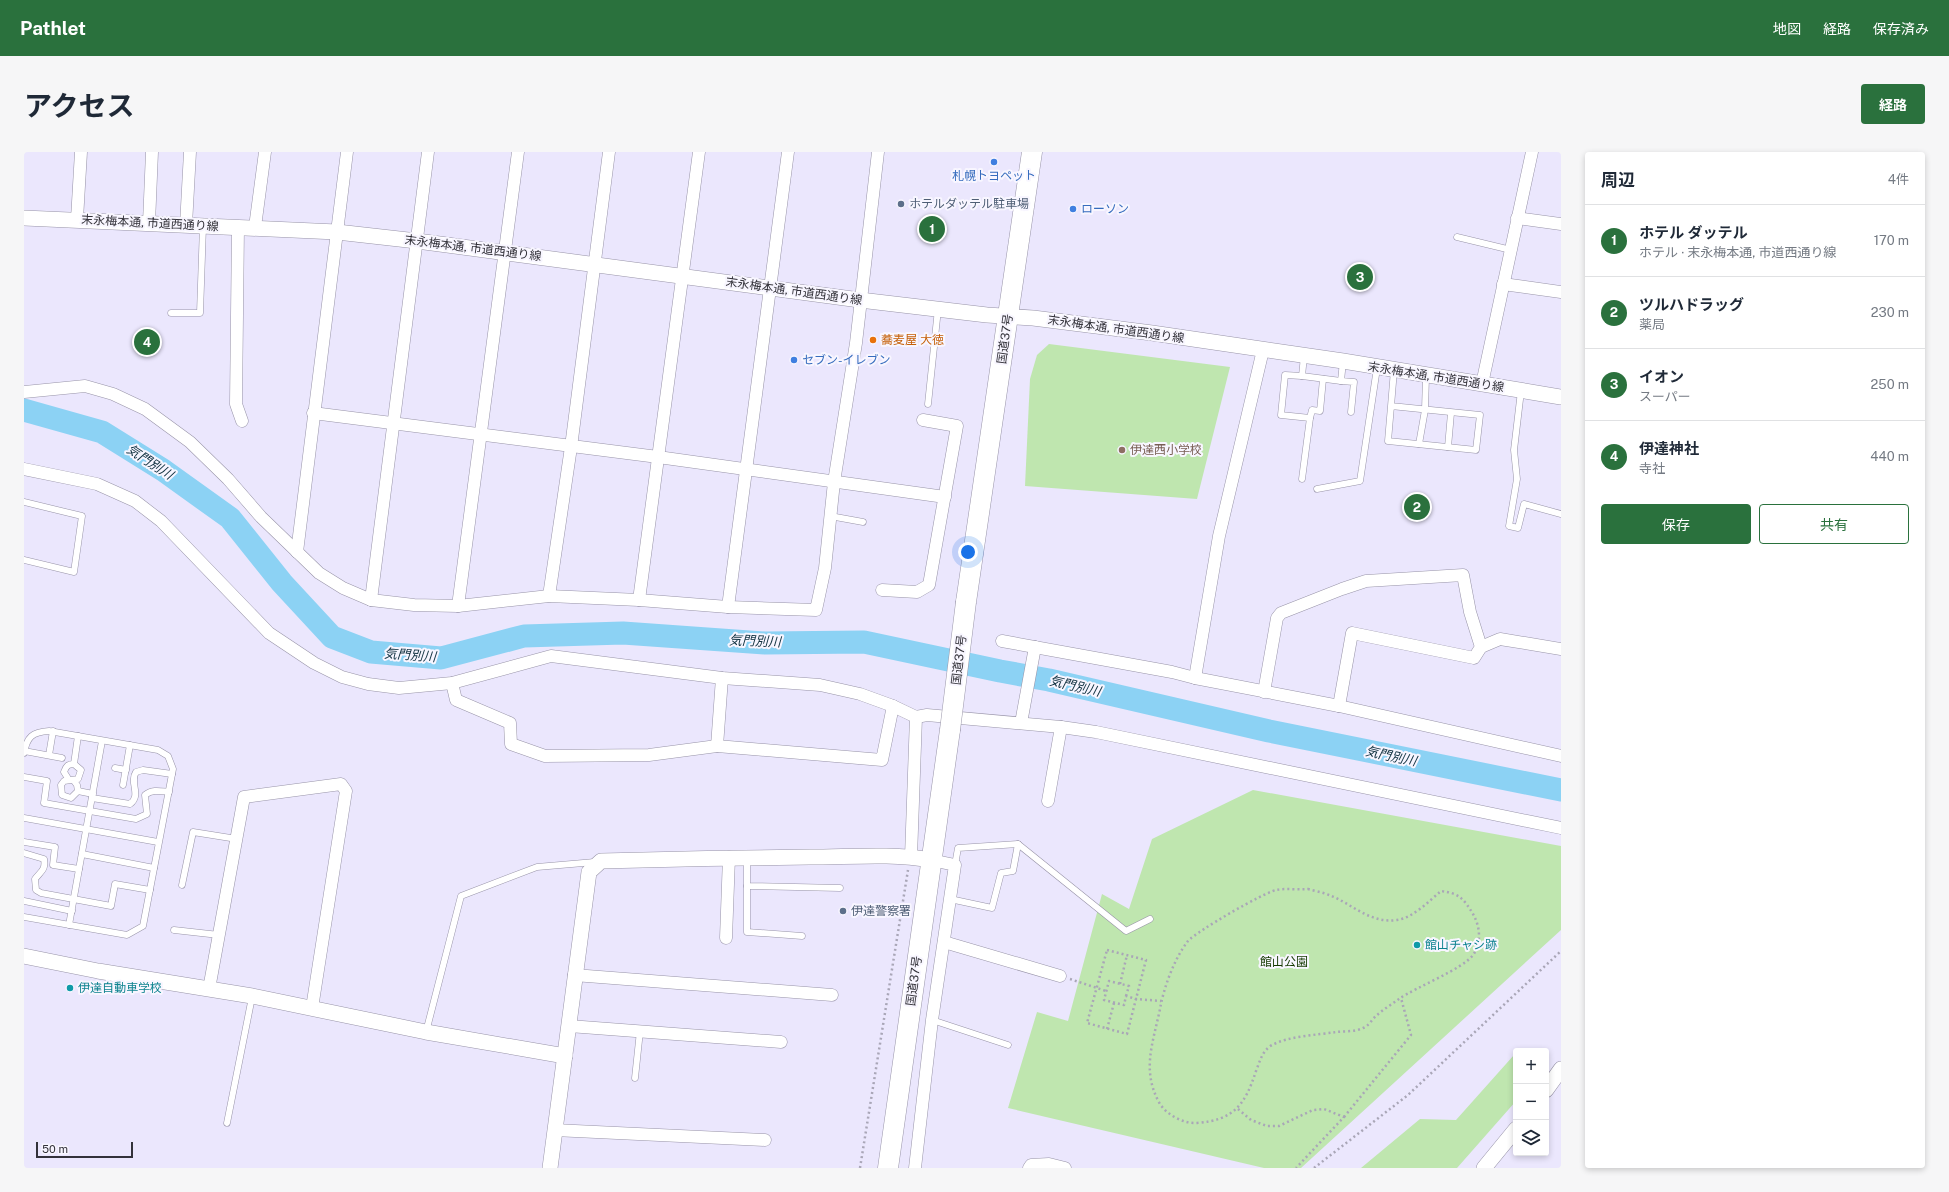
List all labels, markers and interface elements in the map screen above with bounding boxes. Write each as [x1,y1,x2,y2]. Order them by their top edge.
text: Pathlet [20,17,86,39]
text: 地図 [1773,21,1801,37]
text: 経路 [1823,21,1851,37]
text: 保存済み [1873,21,1929,37]
button: 経路 [1861,84,1925,124]
text: アクセス [24,89,135,122]
marker: 札幌トヨペット [989,157,999,167]
place label: 札幌トヨペット [952,169,1036,183]
text: 周辺 [1601,170,1635,190]
text: 4件 [1888,172,1909,187]
place label: ホテルダッテル駐車場 [909,197,1029,211]
marker: ホテルダッテル駐車場 [896,199,906,209]
place label: ローソン [1081,202,1129,216]
marker: ローソン [1068,204,1078,214]
street label: 末永梅本通, 市道西通り線 [81,212,219,234]
pin: 1 [919,214,945,244]
text: ホテル ダッテル [1639,224,1747,241]
street label: 末永梅本通, 市道西通り線 [404,233,542,263]
text: 1 [1611,233,1617,248]
text: 170 m [1874,233,1909,248]
text: ホテル · 末永梅本通, 市道西通り線 [1639,245,1836,260]
pin: 3 [1347,262,1373,292]
street label: 末永梅本通, 市道西通り線 [725,274,863,308]
text: ツルハドラッグ [1639,296,1744,313]
text: 2 [1610,305,1618,320]
text: 230 m [1871,305,1909,320]
street label: 末永梅本通, 市道西通り線 [1047,312,1185,346]
street label: 国道37号 [995,313,1015,365]
text: 薬局 [1639,317,1665,332]
pin: 4 [134,327,160,357]
place label: 蕎麦屋 大徳 [881,333,944,347]
marker: 蕎麦屋 大徳 [868,335,878,345]
place label: セブン-イレブン [802,353,891,367]
marker: セブン-イレブン [789,355,799,365]
street label: 末永梅本通, 市道西通り線 [1367,359,1505,395]
text: イオン [1639,368,1684,385]
text: 3 [1610,377,1618,392]
text: 250 m [1871,377,1909,392]
text: スーパー [1639,389,1691,404]
text: 伊達神社 [1639,440,1699,457]
water label: 気門別川 [124,442,178,484]
place label: 伊達西小学校 [1130,443,1202,457]
marker: 伊達西小学校 [1117,445,1127,455]
text: 4 [1610,449,1618,464]
text: 440 m [1870,449,1909,464]
text: 寺社 [1639,461,1665,476]
pin: 2 [1404,492,1430,522]
button: 保存 [1601,504,1751,544]
button: 共有 [1759,504,1909,544]
your location [958,542,978,562]
water label: 気門別川 [729,633,783,649]
street label: 国道37号 [949,634,969,686]
water label: 気門別川 [384,646,438,664]
water label: 気門別川 [1048,673,1104,700]
water label: 気門別川 [1364,743,1420,769]
place label: 伊達警察署 [851,904,911,918]
marker: 伊達警察署 [838,906,848,916]
place label: 館山チャシ跡 [1425,938,1497,952]
marker: 館山チャシ跡 [1412,940,1422,950]
street label: 国道37号 [904,955,924,1007]
park label: 館山公園 [1260,955,1308,969]
place label: 伊達自動車学校 [78,981,162,995]
marker: 伊達自動車学校 [65,983,75,993]
map controls [1513,1048,1549,1156]
button: + [1513,1048,1549,1084]
button: − [1513,1084,1549,1120]
button: layers [1513,1120,1549,1156]
scale bar [36,1140,133,1159]
text: 50 m [42,1143,68,1155]

